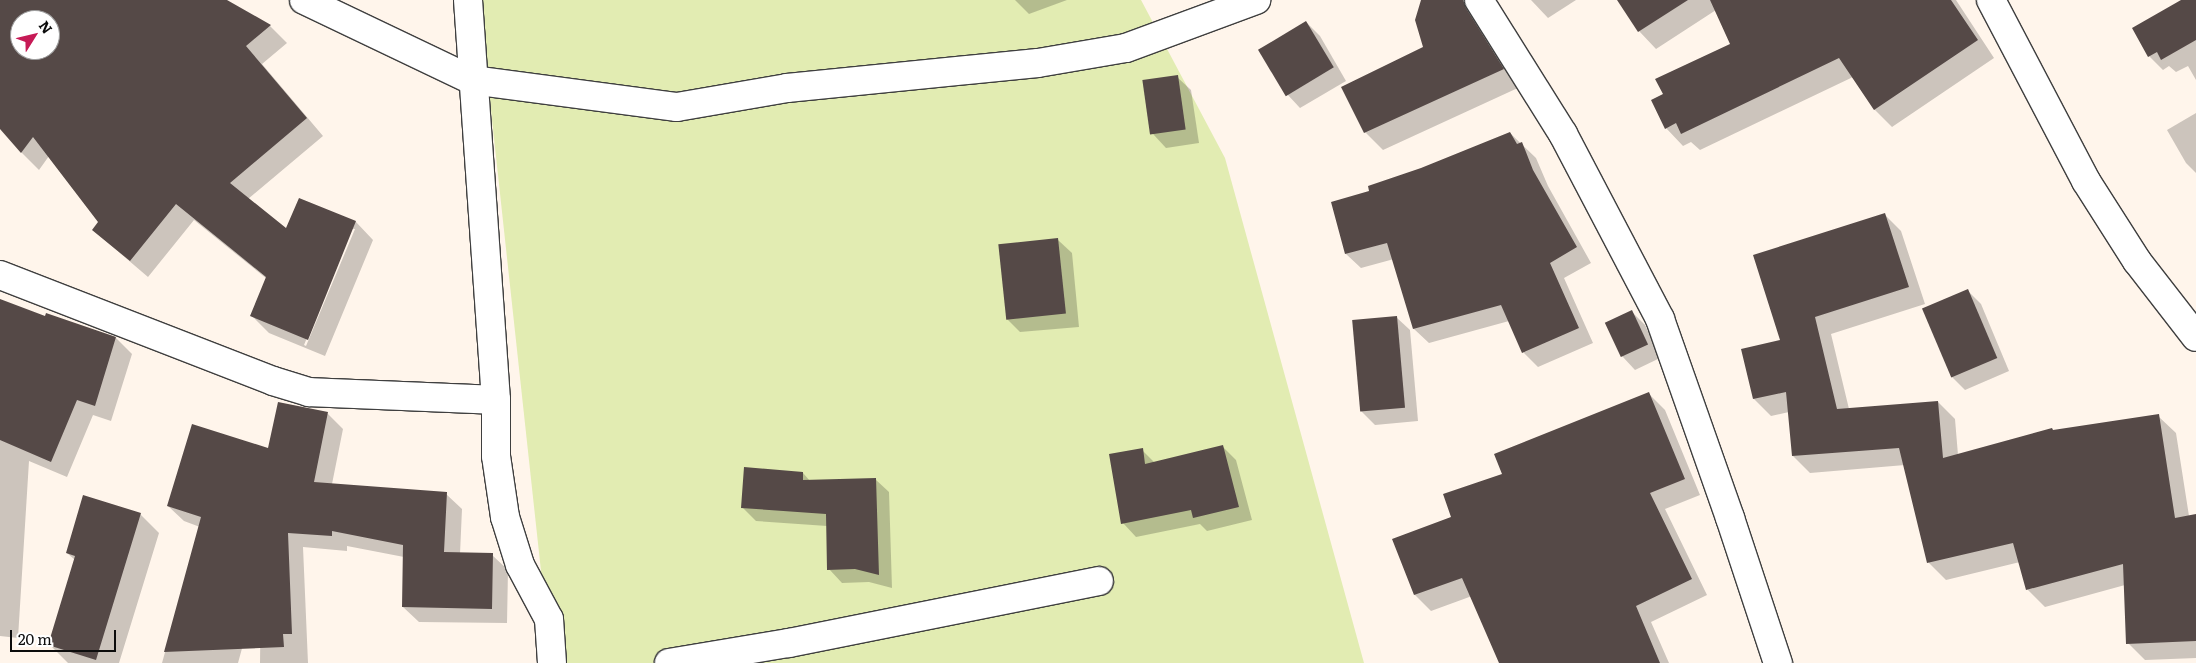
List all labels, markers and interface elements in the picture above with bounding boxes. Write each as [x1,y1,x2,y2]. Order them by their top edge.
north arrow [10,10,60,60]
text: N [35,16,58,37]
scale bar [12,620,119,652]
text: 20 m [18,627,52,650]

